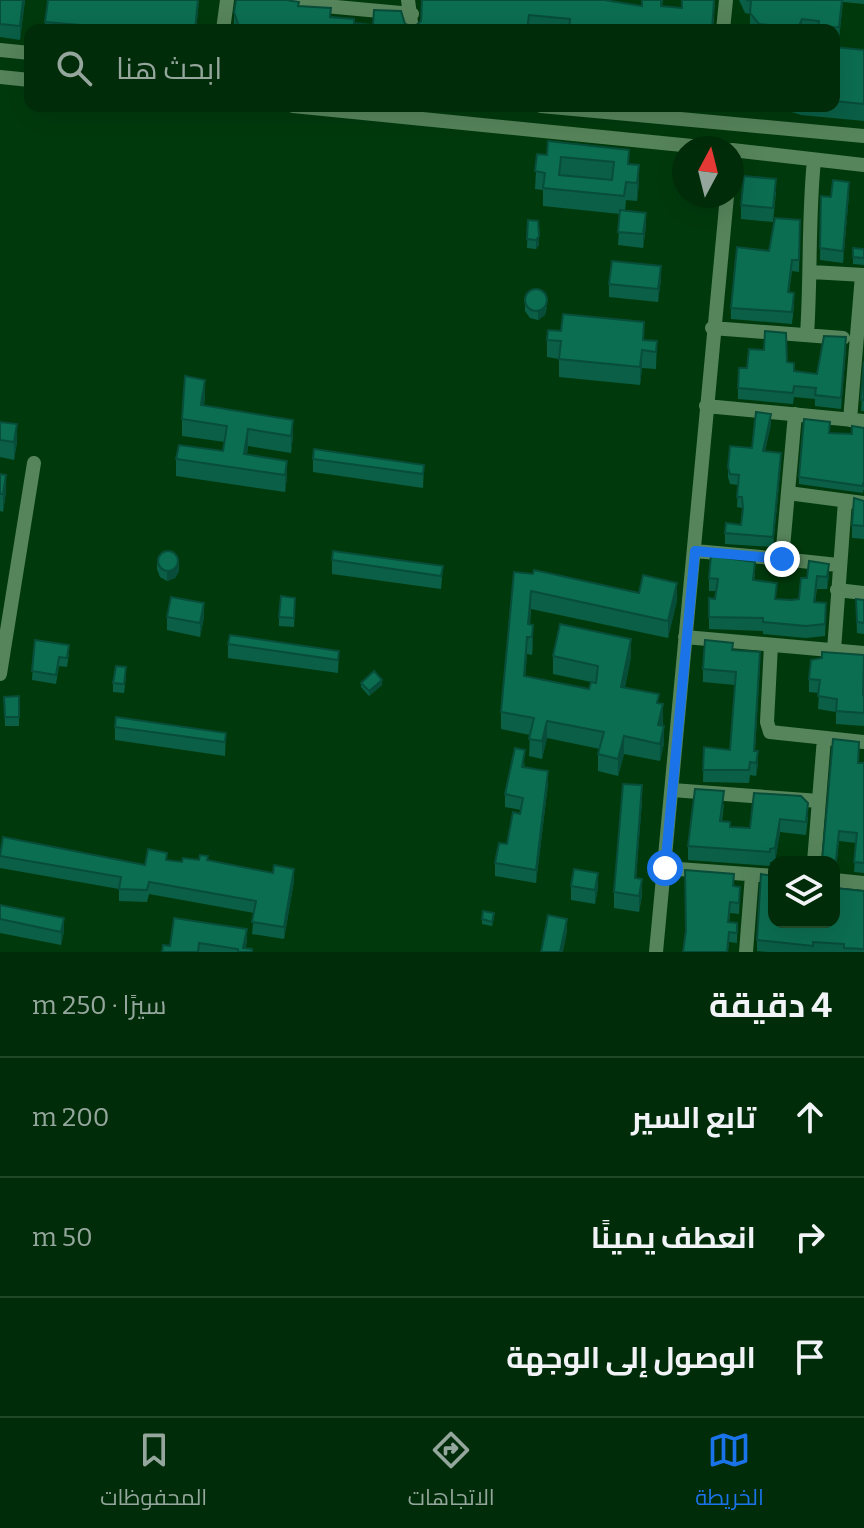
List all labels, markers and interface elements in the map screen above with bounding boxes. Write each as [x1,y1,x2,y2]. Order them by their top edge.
search box [24,24,840,112]
icon: search [52,46,96,90]
text: ابحث هنا [116,51,222,87]
north arrow [672,136,744,208]
route end [764,541,800,577]
route start [647,850,683,886]
map controls [768,856,840,928]
button: layers [768,856,840,928]
text: 4 دقيقة [709,985,832,1026]
text: سيرًا · 250 m [32,990,167,1021]
icon: ahead [788,1095,832,1139]
text: تابع السير [631,1100,756,1136]
text: 200 m [32,1102,110,1133]
icon: right [788,1215,832,1259]
text: انعطف يمينًا [591,1220,756,1256]
text: 50 m [32,1222,93,1253]
icon: arrive [788,1335,832,1379]
text: الوصول إلى الوجهة [506,1340,756,1376]
tab: المحفوظات [100,1428,207,1518]
tab: الاتجاهات [408,1428,495,1518]
tab: الخريطة [695,1428,764,1518]

